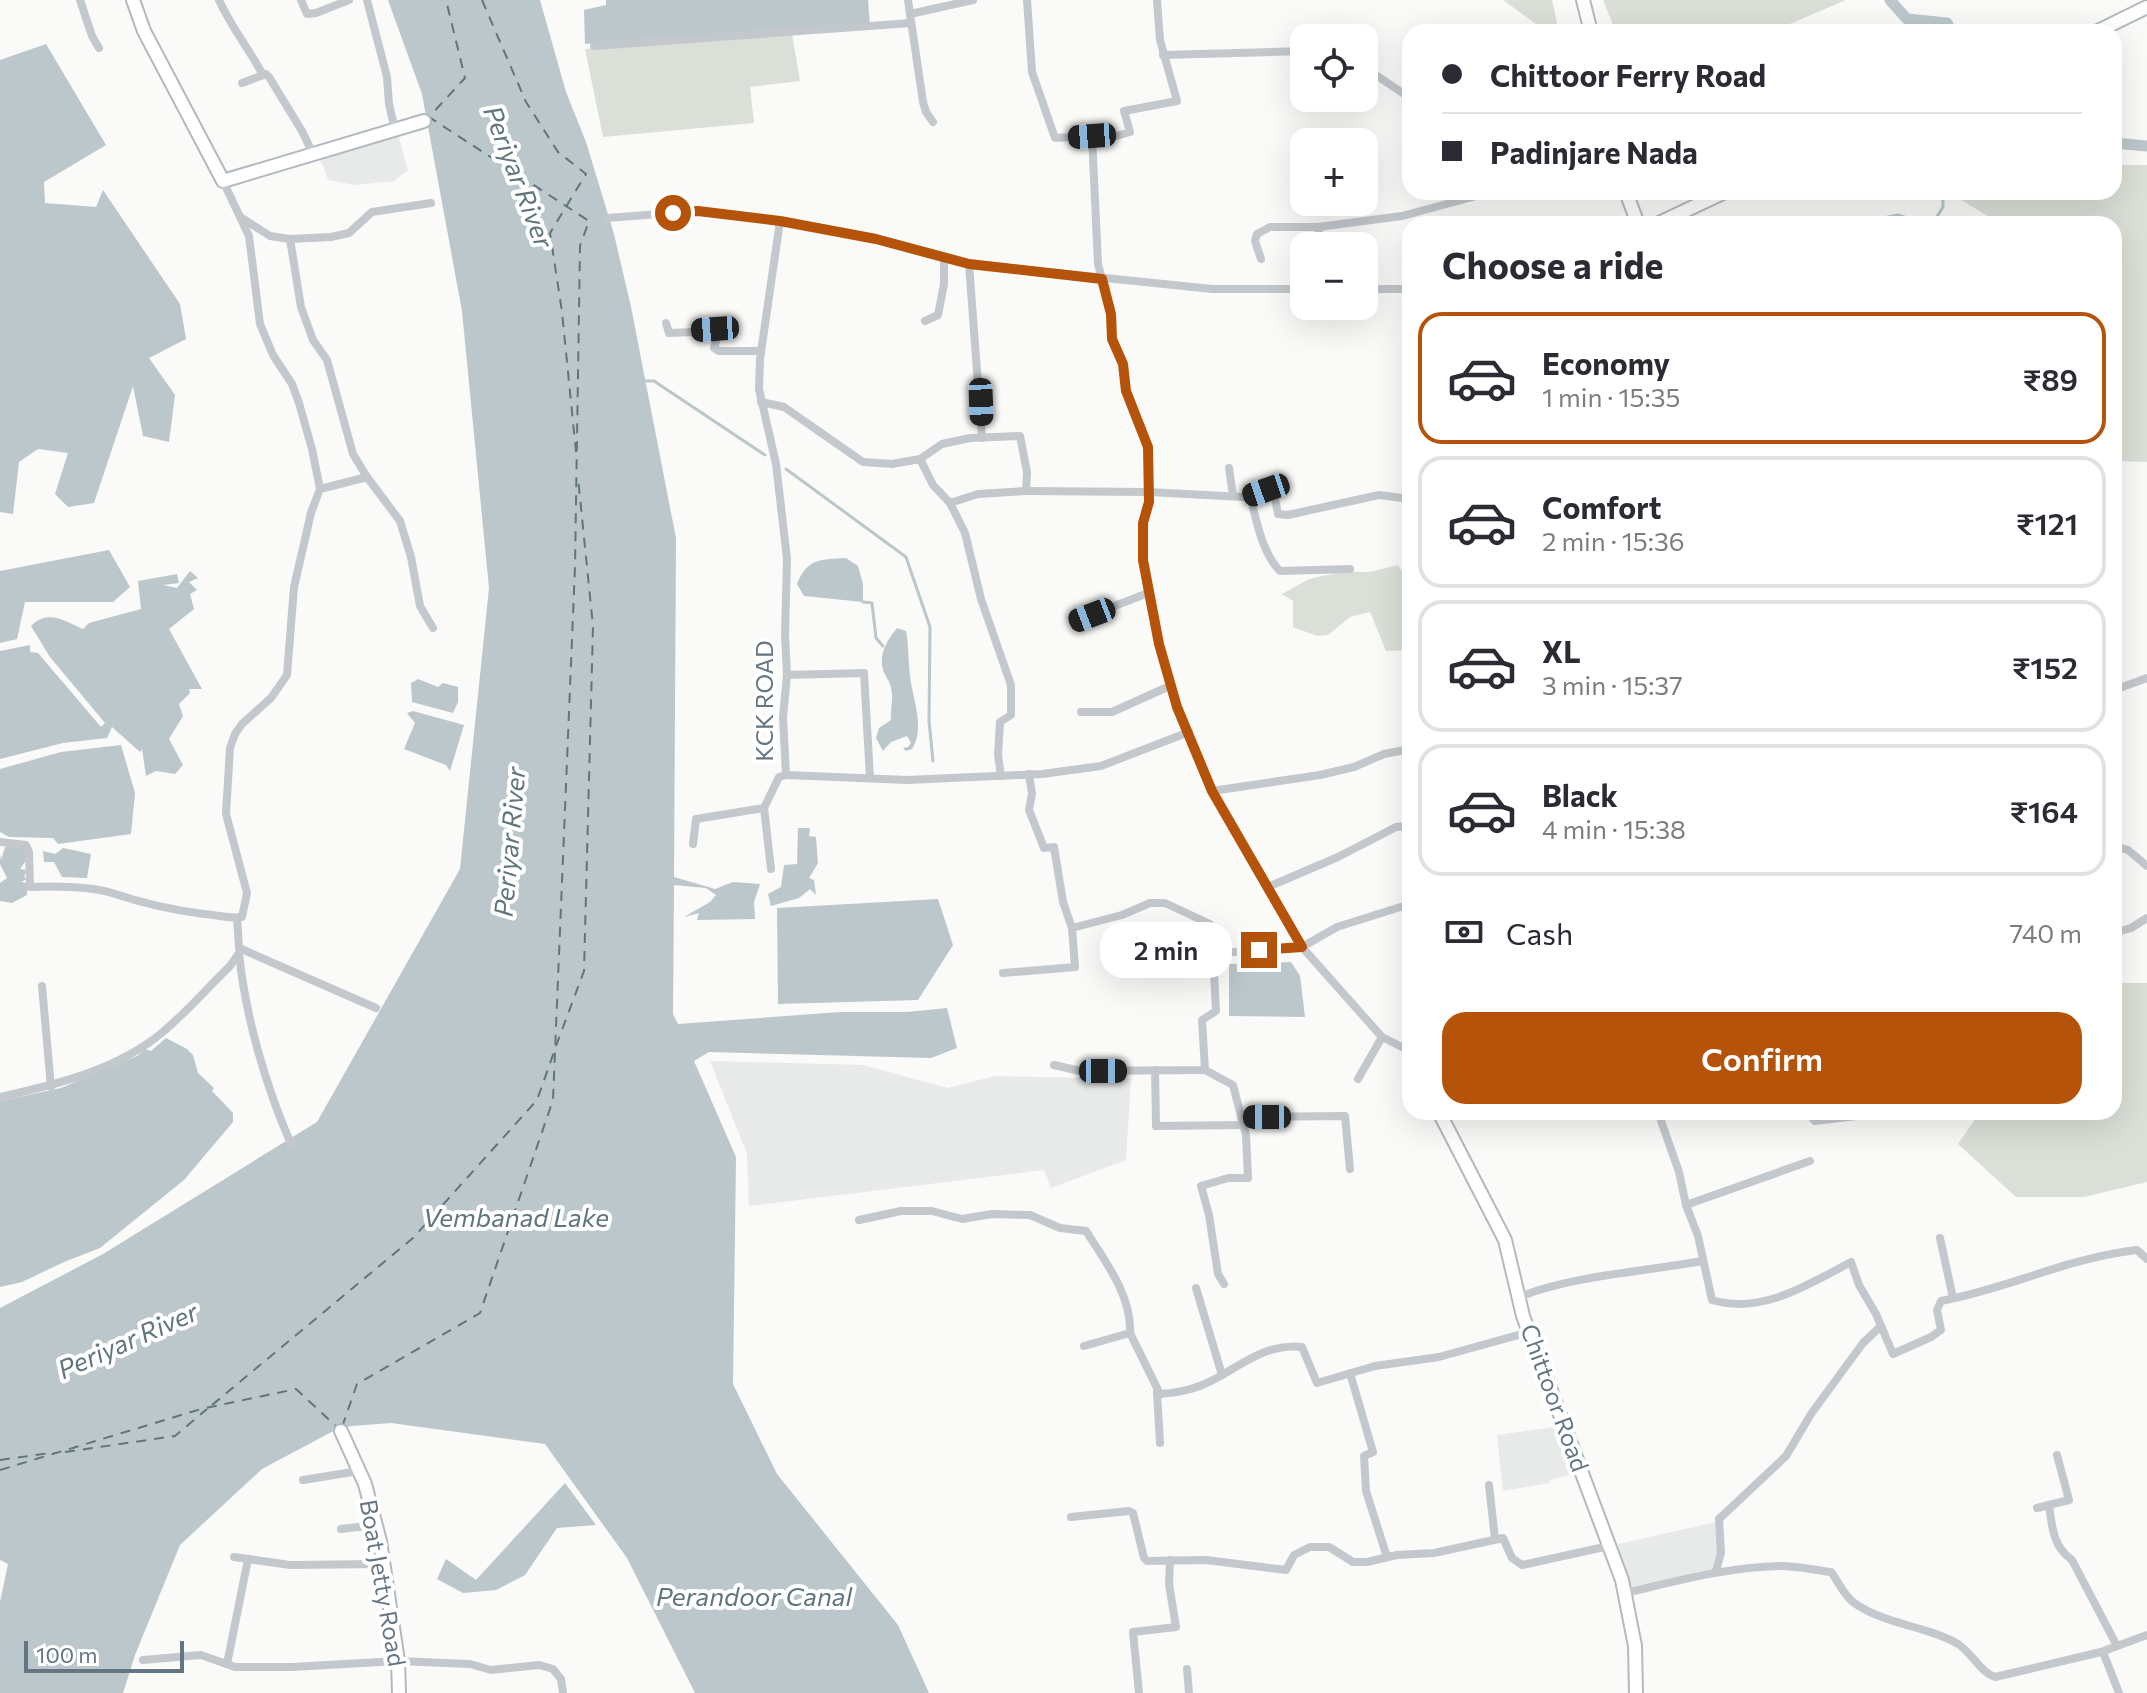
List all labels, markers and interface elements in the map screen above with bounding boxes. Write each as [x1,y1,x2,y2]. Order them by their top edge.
map controls [1290,24,1378,320]
button: locate [1290,24,1378,112]
text: Chittoor Ferry Road [1490,56,1766,93]
water label: Periyar River [478,101,561,254]
car [1067,122,1117,150]
button: + [1290,128,1378,216]
text: Padinjare Nada [1490,133,1698,170]
route start [655,195,691,231]
button: − [1290,232,1378,320]
text: Choose a ride [1442,242,1663,286]
car [690,315,740,343]
icon: car [1446,342,1518,414]
text: Economy [1542,344,1670,381]
text: ₹89 [2023,360,2078,397]
car [968,378,994,426]
text: 1 min · 15:35 [1542,381,1680,412]
car [1239,471,1293,509]
icon: car [1446,486,1518,558]
text: Comfort [1542,488,1661,525]
text: ₹121 [2016,504,2078,541]
text: 2 min · 15:36 [1542,525,1685,556]
car [1065,595,1119,635]
icon: car [1446,630,1518,702]
text: XL [1542,632,1581,669]
street label: KCK ROAD [749,640,778,762]
text: ₹152 [2012,648,2078,685]
text: 3 min · 15:37 [1542,669,1683,700]
water label: Periyar River [487,764,531,918]
icon: car [1446,774,1518,846]
text: Black [1542,776,1618,813]
text: ₹164 [2010,792,2078,829]
text: 4 min · 15:38 [1542,813,1686,844]
icon: cash [1442,910,1486,954]
text: Cash [1506,914,1573,951]
text: 740 m [2010,917,2082,948]
callout: 2 min [1099,922,1231,978]
route end [1241,932,1277,968]
text: 2 min [1134,934,1198,965]
button: Confirm [1442,1012,2082,1104]
car [1079,1059,1127,1083]
car [1243,1105,1291,1129]
water label: Vembanad Lake [423,1201,609,1232]
water label: Periyar River [53,1294,204,1384]
street label: Chittoor Road [1515,1320,1596,1475]
street label: Boat Jetty Road [355,1497,412,1668]
water label: Perandoor Canal [656,1580,853,1611]
scale bar [24,1637,184,1673]
text: 100 m [36,1641,98,1668]

